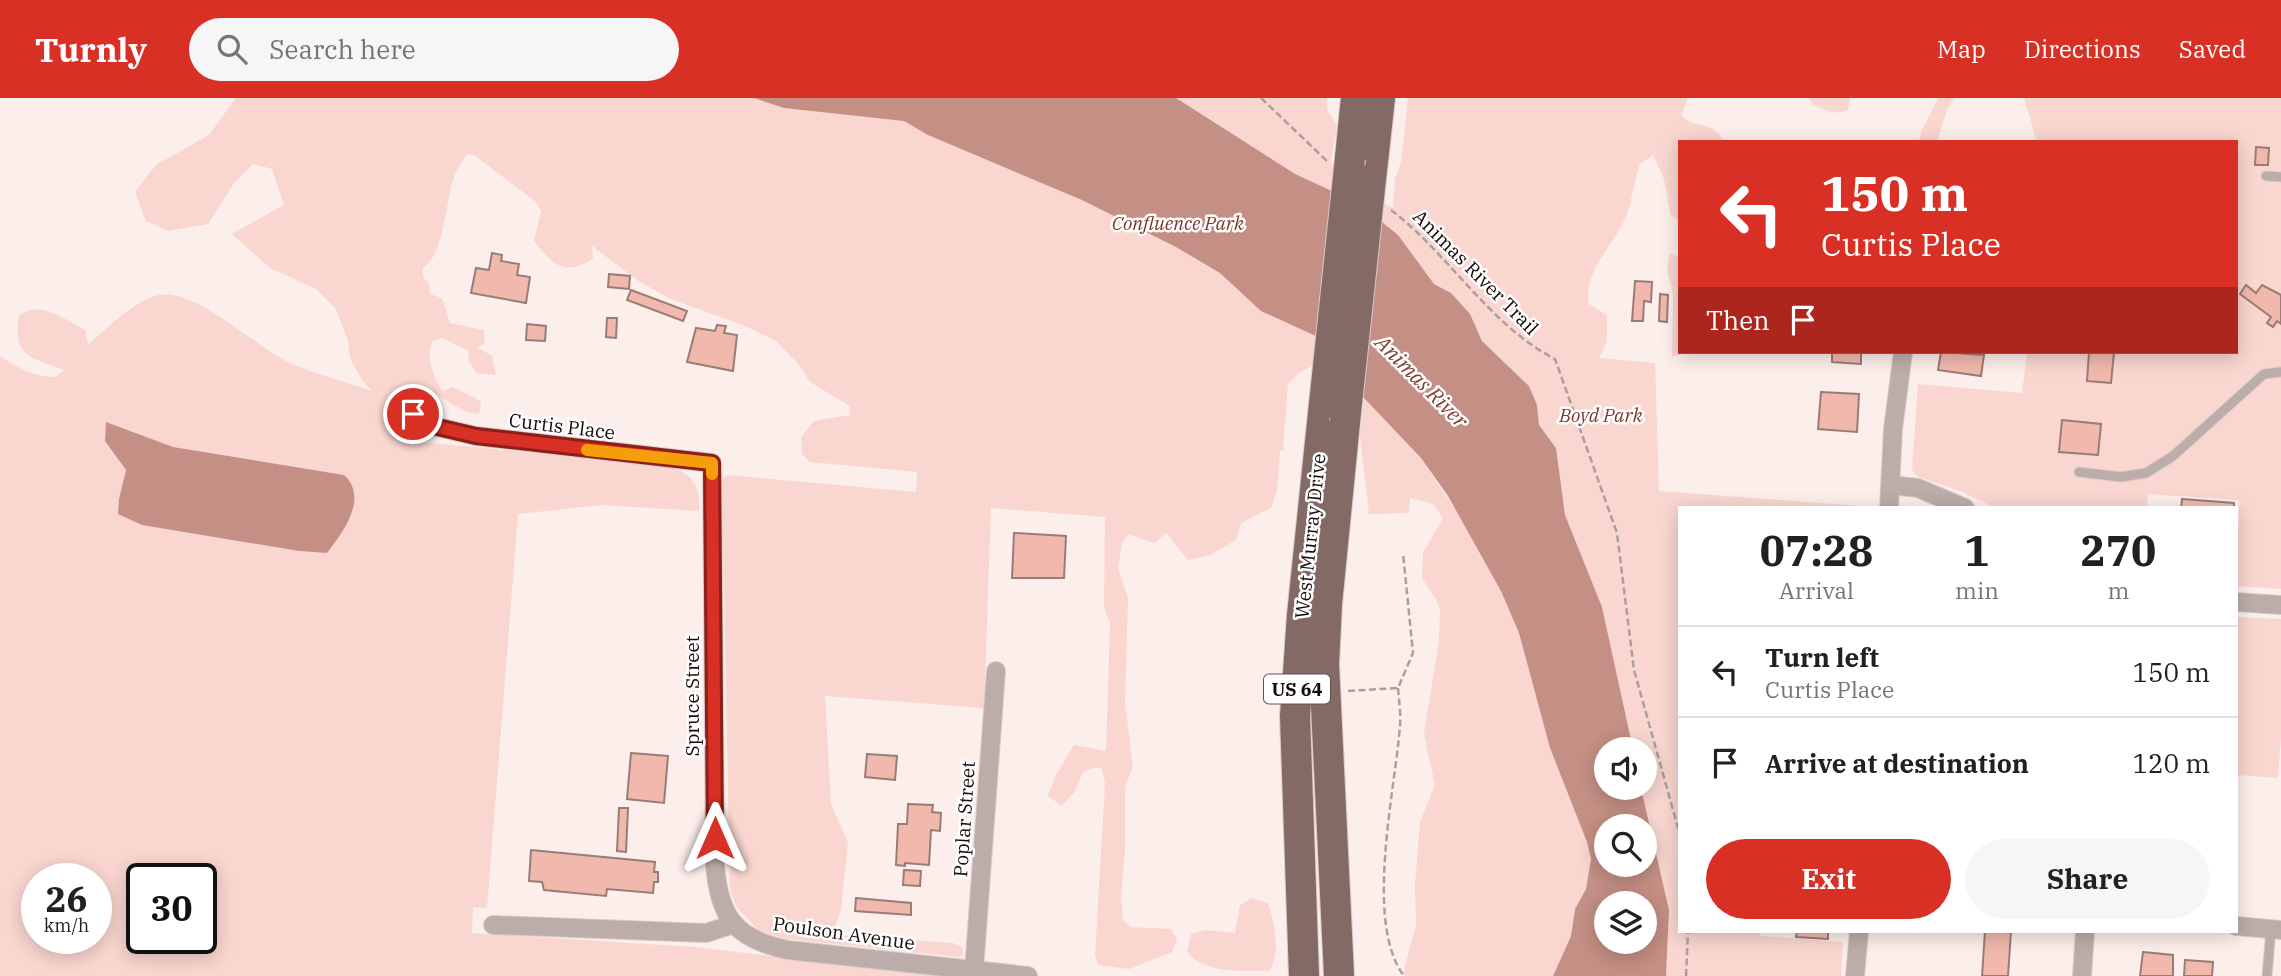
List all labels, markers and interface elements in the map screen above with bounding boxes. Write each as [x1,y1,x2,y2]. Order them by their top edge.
search box [189,18,679,81]
text: Turnly [35,28,147,71]
icon: search [213,30,251,68]
text: Search here [269,32,416,66]
text: Map [1937,33,1986,65]
text: Directions [2024,33,2141,65]
text: Saved [2179,33,2246,65]
text: 150 m [1821,161,1968,224]
icon: left [1706,168,1797,259]
street label: Animas River Trail [1408,204,1544,340]
park label: Confluence Park [1112,211,1245,235]
text: Curtis Place [1821,223,2001,265]
icon: arrive [1784,301,1822,339]
text: Then [1706,303,1770,337]
water label: Animas River [1368,327,1475,434]
pin [383,384,443,444]
icon: arrive [394,395,432,433]
park label: Boyd Park [1558,403,1644,427]
street label: Curtis Place [508,408,616,444]
street label: West Murray Drive [1289,452,1331,620]
text: 07:28 [1760,523,1873,578]
text: 1 [1964,523,1990,578]
text: 270 [2081,523,2156,578]
text: Arrival [1779,575,1854,605]
text: min [1955,575,1999,605]
text: m [2107,575,2129,605]
street label: Spruce Street [680,635,704,756]
text: Turn left [1765,640,1879,674]
icon: left [1706,653,1744,691]
text: 150 m [2132,655,2210,689]
road number: US 64 [1264,674,1330,704]
text: Curtis Place [1765,674,1894,704]
map controls [1594,737,1657,954]
button: sound [1594,737,1657,800]
icon: arrive [1706,744,1744,782]
text: Arrive at destination [1765,746,2029,780]
text: 120 m [2132,746,2210,780]
street label: Poplar Street [948,760,980,878]
position arrow [678,801,752,875]
button: search [1594,814,1657,877]
button: Exit [1706,839,1951,919]
button: Share [1965,839,2210,919]
speed limit sign: 30 [126,863,217,954]
text: 26 [45,876,88,922]
button: layers [1594,891,1657,954]
street label: Poulson Avenue [772,911,916,955]
text: km/h [44,914,89,937]

